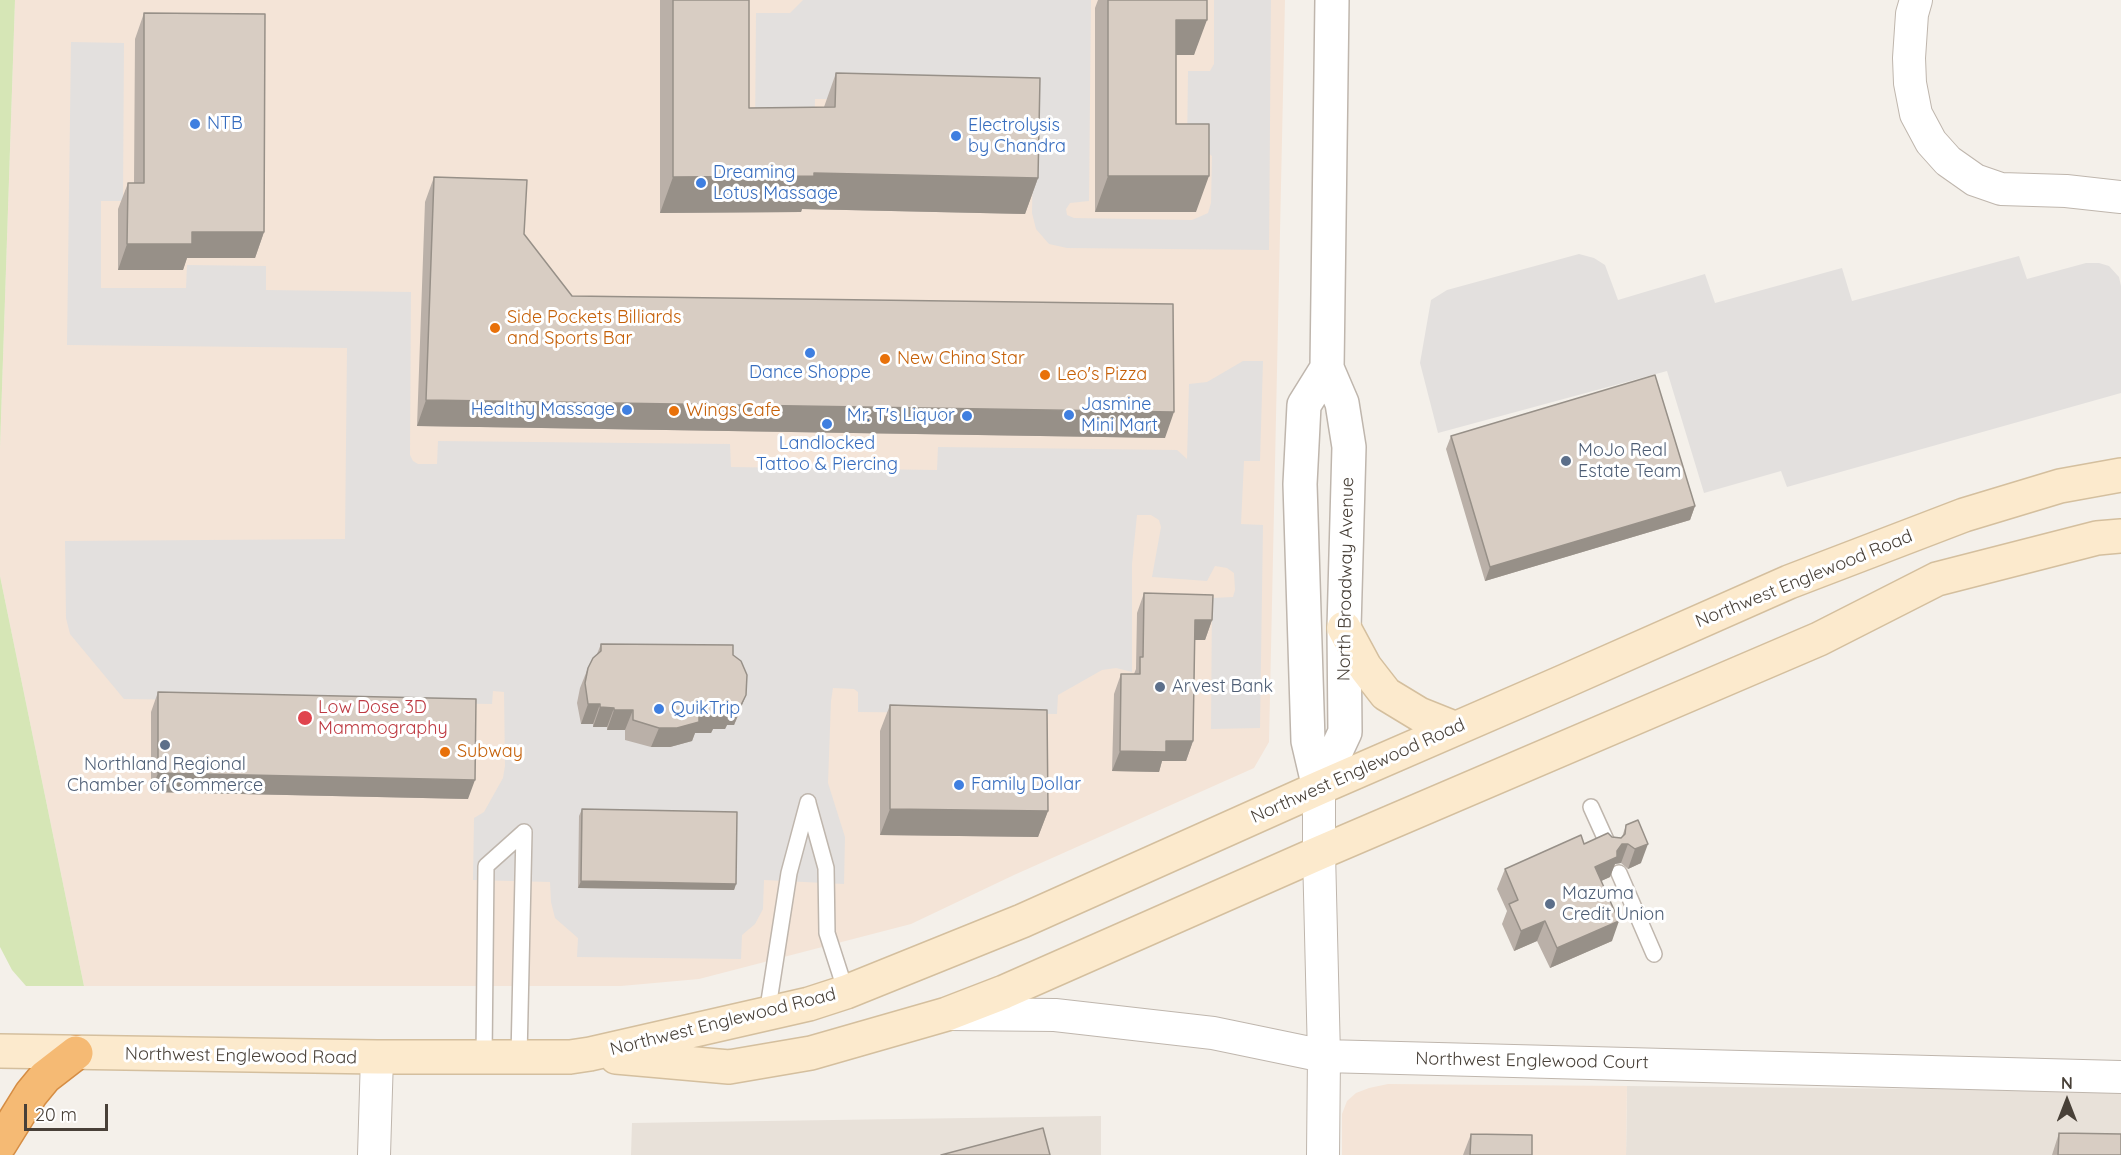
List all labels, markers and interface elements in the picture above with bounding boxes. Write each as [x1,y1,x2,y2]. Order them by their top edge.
place label: NTB [207,113,243,135]
place label: Electrolysis by Chandra [968,115,1066,158]
marker: NTB [188,117,202,131]
marker: Electrolysis by Chandra [949,129,963,143]
place label: Dreaming Lotus Massage [713,162,838,204]
marker: Dreaming Lotus Massage [694,176,708,190]
place label: Side Pockets Billiards and Sports Bar [507,307,681,350]
marker: Side Pockets Billiards and Sports Bar [488,321,502,335]
marker: Dance Shoppe [803,346,817,360]
place label: New China Star [897,348,1025,370]
marker: New China Star [878,352,892,366]
place label: Dance Shoppe [749,362,871,384]
place label: Leo's Pizza [1057,364,1147,386]
marker: Leo's Pizza [1038,368,1052,382]
place label: Jasmine Mini Mart [1081,394,1158,436]
place label: Healthy Massage [471,399,615,421]
place label: Wings Cafe [686,400,781,422]
marker: Healthy Massage [620,403,634,417]
marker: Wings Cafe [667,404,681,418]
place label: Mr. T's Liquor [847,405,955,427]
marker: Jasmine Mini Mart [1062,408,1076,422]
marker: Mr. T's Liquor [960,409,974,423]
marker: Landlocked Tattoo & Piercing [820,417,834,431]
place label: Landlocked Tattoo & Piercing [756,433,898,476]
place label: MoJo Real Estate Team [1578,440,1681,482]
marker: MoJo Real Estate Team [1559,454,1573,468]
street label: North Broadway Avenue [1333,477,1359,681]
street label: Northwest Englewood Road [1692,526,1916,632]
place label: Arvest Bank [1172,676,1273,698]
marker: Arvest Bank [1153,680,1167,694]
place label: Low Dose 3D Mammography [318,697,448,740]
place label: QuikTrip [671,698,740,720]
marker: QuikTrip [652,702,666,716]
marker: Low Dose 3D Mammography [296,709,314,727]
street label: Northwest Englewood Road [1248,714,1468,828]
marker: Northland Regional Chamber of Commerce [158,738,172,752]
place label: Subway [457,741,523,763]
marker: Subway [438,745,452,759]
place label: Northland Regional Chamber of Commerce [67,754,263,796]
place label: Family Dollar [971,774,1081,796]
marker: Family Dollar [952,778,966,792]
place label: Mazuma Credit Union [1562,883,1665,926]
marker: Mazuma Credit Union [1543,897,1557,911]
street label: Northwest Englewood Road [608,983,838,1061]
street label: Northwest Englewood Road [125,1043,357,1069]
street label: Northwest Englewood Court [1415,1048,1649,1074]
north arrow [2037,1071,2097,1131]
text: N [2061,1073,2073,1093]
scale bar [27,1092,111,1130]
text: 20 m [35,1103,77,1126]

